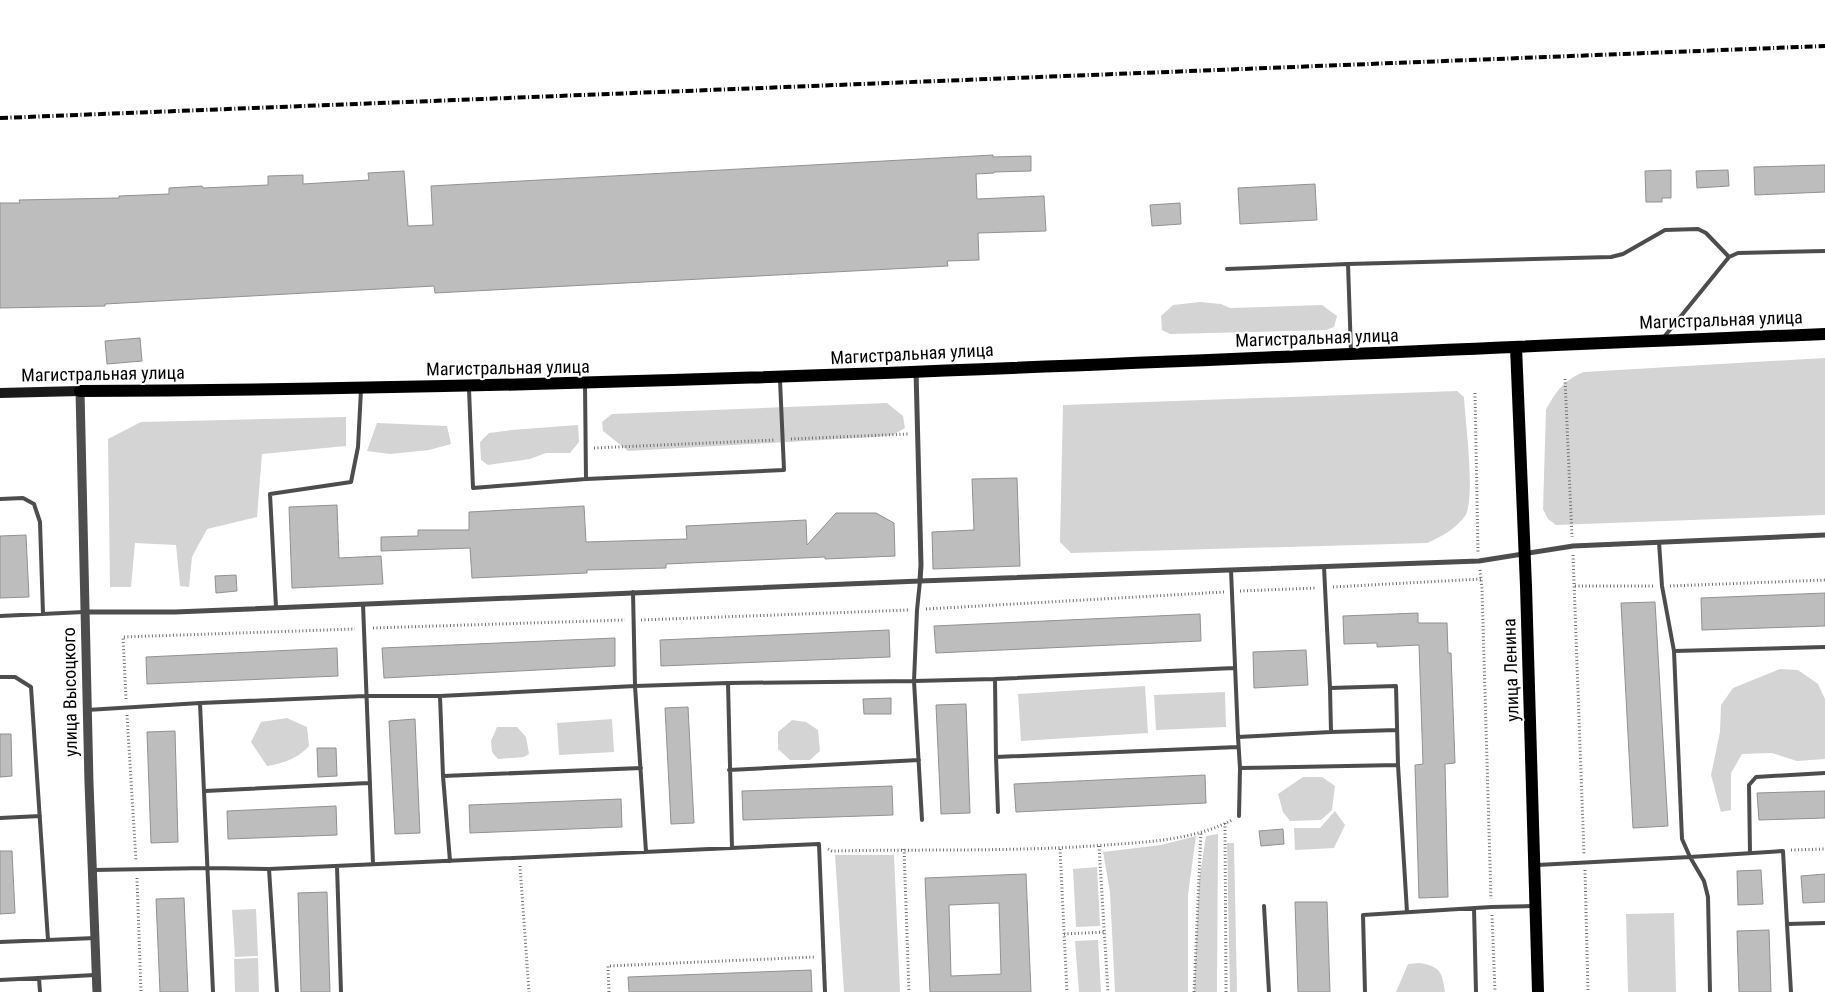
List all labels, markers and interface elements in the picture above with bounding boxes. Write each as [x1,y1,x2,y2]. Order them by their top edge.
street label: Магистральная улица [1639,306,1803,333]
street label: Магистральная улица [1235,324,1399,351]
street label: Магистральная улица [830,339,994,368]
street label: Магистральная улица [426,356,590,379]
street label: Магистральная улица [21,362,185,385]
street label: улица Ленина [1498,618,1523,722]
street label: улица Высоцкого [58,627,81,757]

